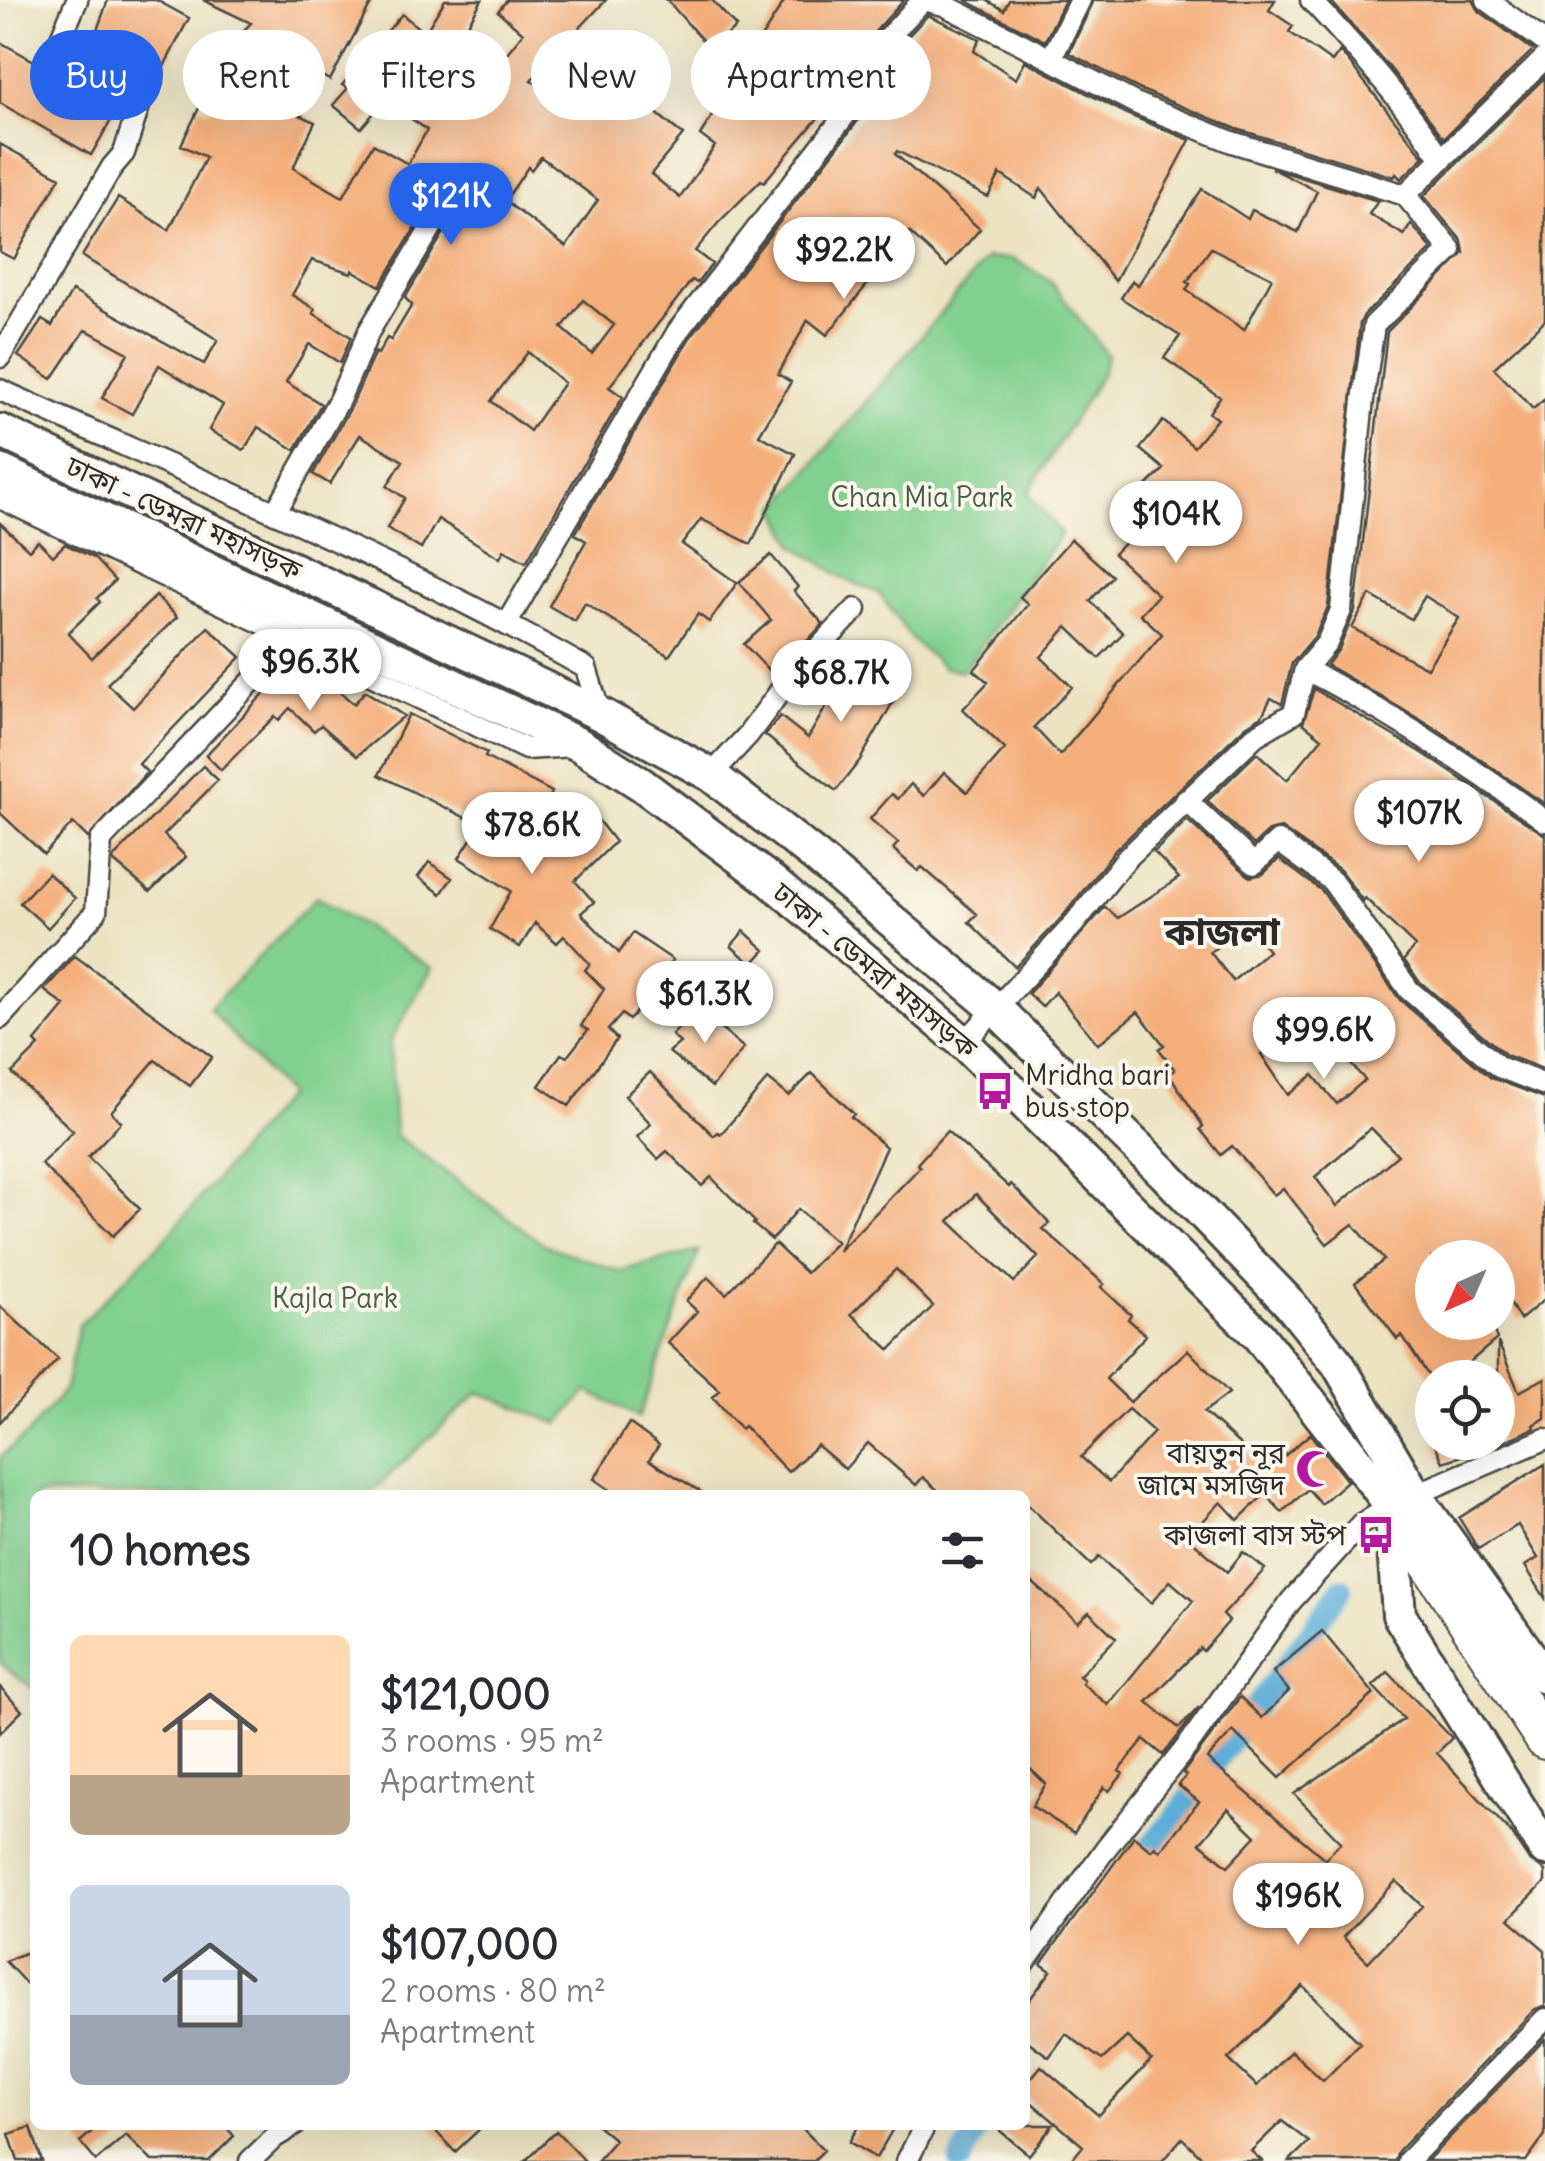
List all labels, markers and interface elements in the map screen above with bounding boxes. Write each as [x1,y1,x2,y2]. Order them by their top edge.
chip: Buy [30,30,163,120]
chip: Rent [183,30,325,120]
chip: Filters [345,30,511,120]
chip: New [531,30,671,120]
chip: Apartment [691,30,931,120]
pin: $121K [381,163,521,248]
text: $121K [411,175,491,216]
pin: $92.2K [763,217,925,302]
text: $92.2K [795,229,893,270]
street label: ঢাকা - ডেমরা মহাসড়ক [60,447,308,588]
park label: Chan Mia Park [831,479,1013,515]
pin: $104K [1106,481,1246,566]
text: $104K [1131,493,1221,534]
pin: $96.3K [229,629,391,714]
pin: $68.7K [760,640,922,725]
text: $96.3K [260,641,360,682]
text: $68.7K [793,652,889,693]
pin: $107K [1349,780,1489,865]
pin: $78.6K [451,792,613,877]
text: $107K [1376,792,1462,833]
text: $78.6K [484,804,580,845]
street label: ঢাকা - ডেমরা মহাসড়ক [765,873,985,1066]
district label: কাজলা [1163,908,1281,955]
pin: $61.3K [624,961,786,1046]
text: $61.3K [658,973,752,1014]
pin: $99.6K [1243,997,1405,1082]
text: $99.6K [1275,1009,1373,1050]
place label: Mridha bari bus stop [1025,1057,1170,1125]
bus stop icon: Mridha bari bus stop [974,1070,1016,1112]
north arrow [1415,1240,1515,1340]
map controls [1415,1240,1515,1460]
park label: Kajla Park [272,1280,398,1316]
button: locate [1415,1360,1515,1460]
place label: বায়তুন নূর জামে মসজিদ [1137,1435,1286,1503]
mosque icon: বায়তুন নূর জামে মসজিদ [1294,1448,1336,1490]
bus stop icon: কাজলা বাস স্টপ [1355,1514,1397,1556]
place label: কাজলা বাস স্টপ [1163,1517,1347,1553]
icon: filters [935,1523,990,1578]
text: 10 homes [70,1524,251,1576]
text: $121,000 [380,1668,551,1720]
icon: home [150,1675,270,1795]
text: 3 rooms · 95 m² [380,1720,604,1761]
text: Apartment [380,1761,535,1802]
pin: $196K [1228,1863,1368,1948]
text: $196K [1255,1875,1341,1916]
text: $107,000 [380,1918,559,1970]
icon: home [150,1925,270,2045]
text: 2 rooms · 80 m² [380,1970,606,2011]
text: Apartment [380,2011,535,2052]

